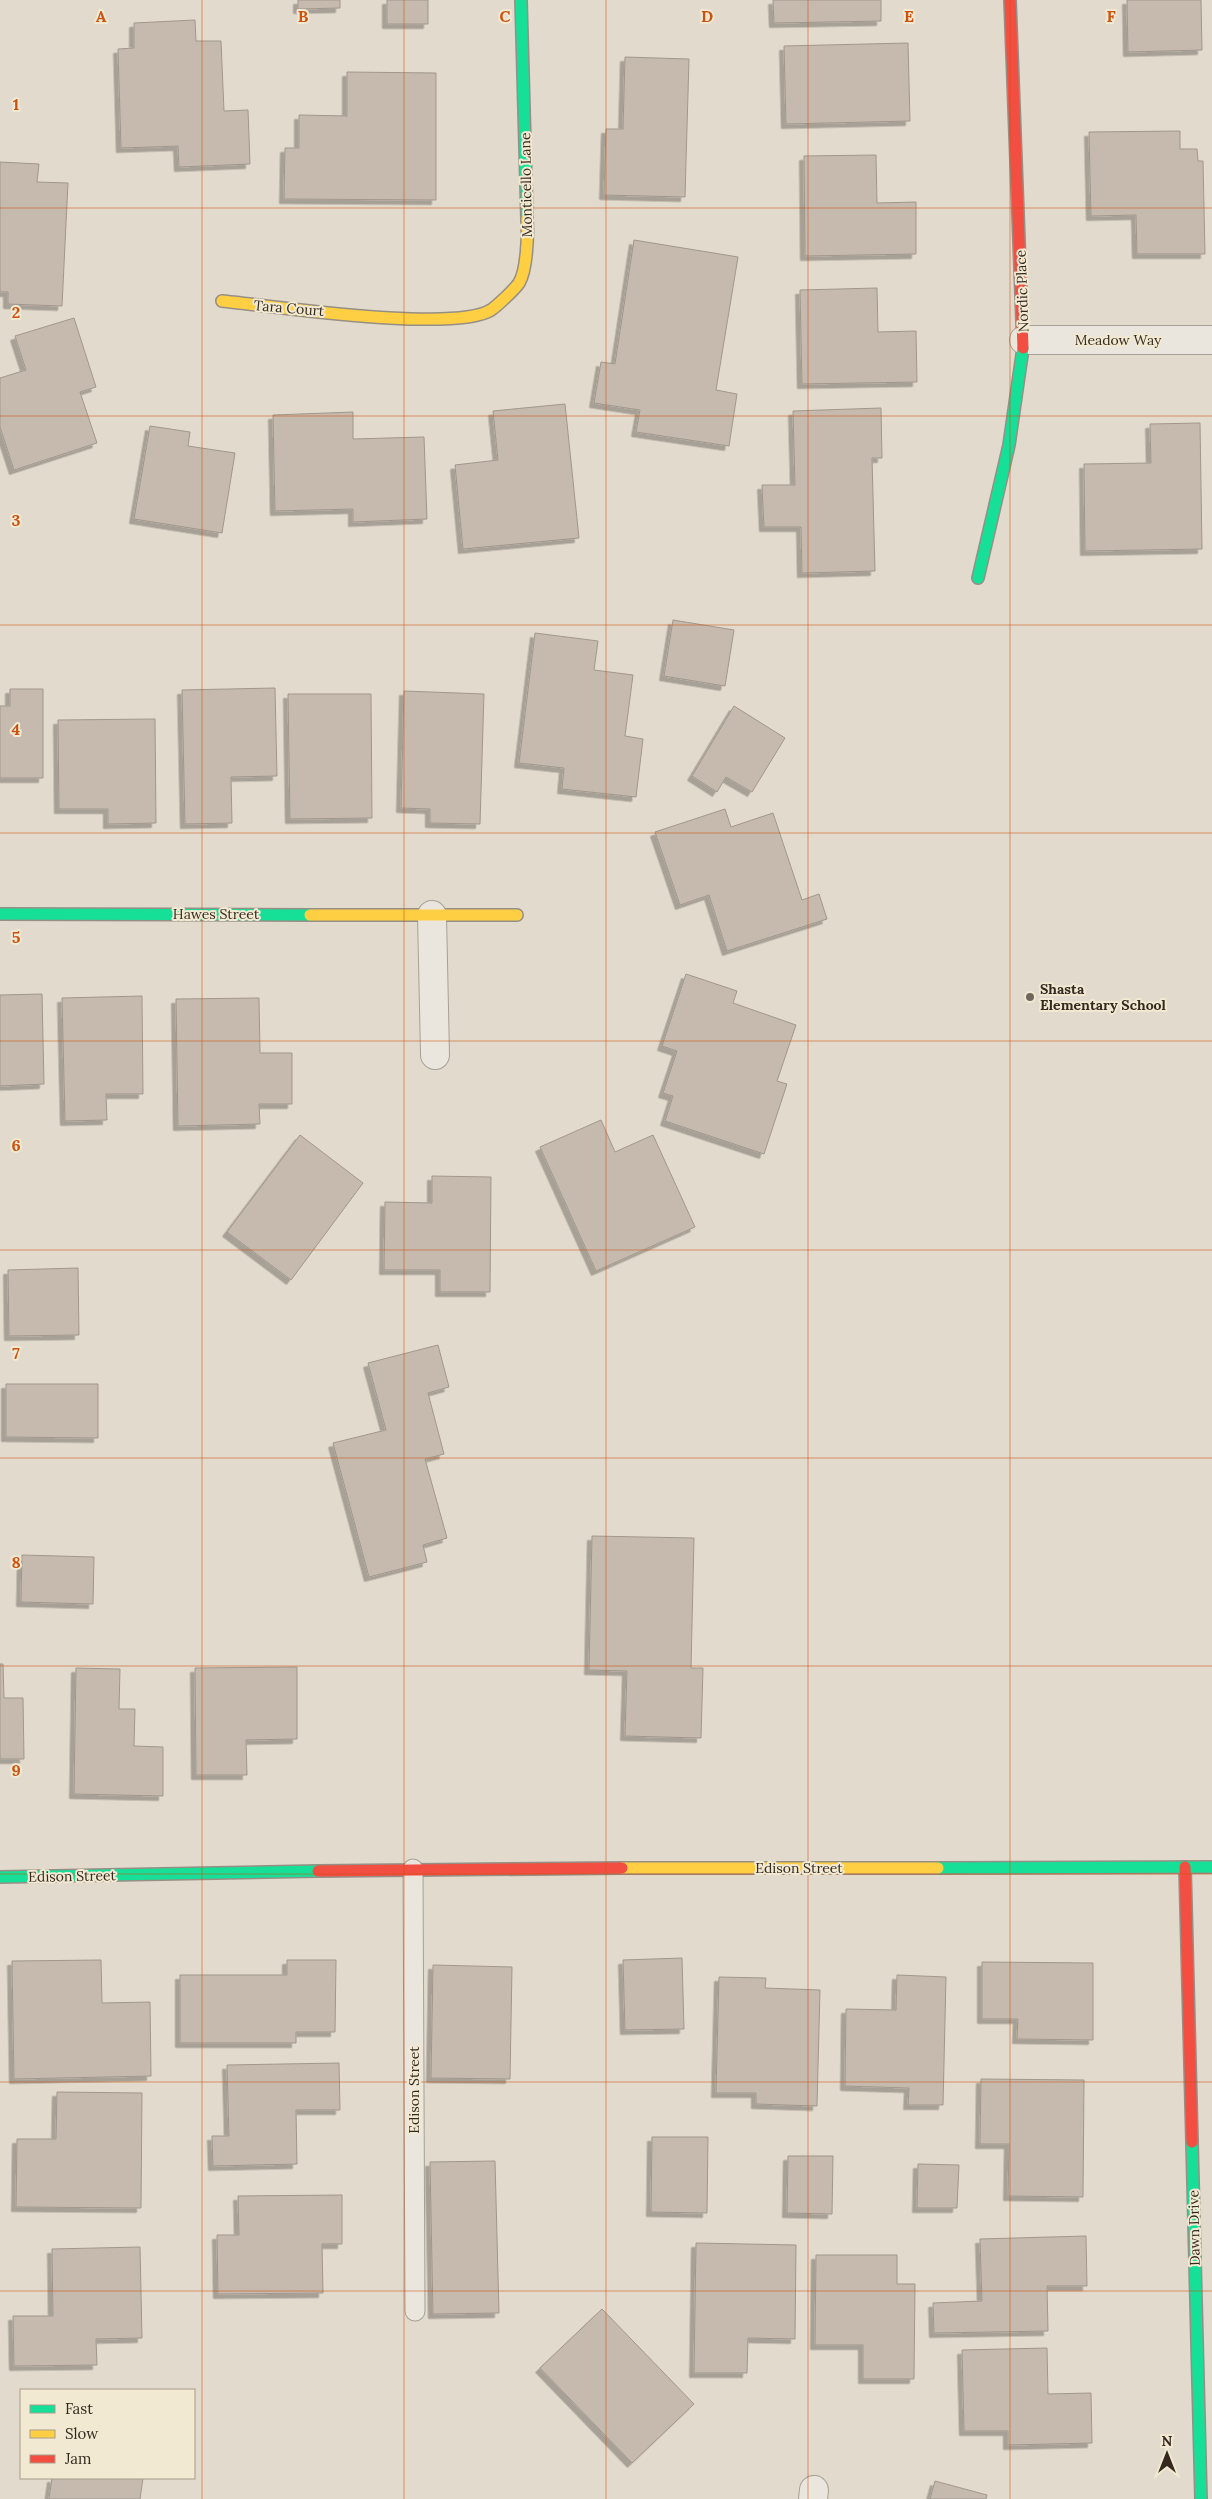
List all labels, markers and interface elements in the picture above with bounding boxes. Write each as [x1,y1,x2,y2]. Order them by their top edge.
text: A [96,6,107,26]
text: B [298,6,309,26]
text: C [499,6,511,26]
text: D [701,6,713,26]
text: E [904,6,914,26]
text: F [1106,6,1116,26]
text: 1 [13,94,19,114]
street label: Monticello Lane [516,132,536,238]
street label: Nordic Place [1012,249,1032,333]
street label: Tara Court [253,296,326,320]
text: 2 [12,302,20,322]
street label: Meadow Way [1075,331,1162,349]
text: 3 [12,510,21,530]
text: 4 [12,719,21,739]
street label: Hawes Street [173,905,260,923]
text: 5 [12,927,21,947]
place label: Shasta Elementary School [1040,980,1166,1014]
marker: Shasta Elementary School [1024,991,1036,1003]
text: 6 [11,1135,21,1155]
text: 7 [12,1343,20,1363]
text: 8 [11,1552,21,1572]
text: 9 [11,1760,21,1780]
street label: Edison Street [755,1859,843,1877]
street label: Edison Street [28,1866,117,1886]
street label: Edison Street [405,2046,423,2134]
street label: Dawn Drive [1184,2190,1204,2266]
legend [20,2389,195,2479]
text: Fast [65,2399,93,2418]
text: Slow [65,2424,98,2443]
north arrow [1142,2429,1192,2479]
text: N [1162,2432,1173,2450]
text: Jam [64,2449,92,2468]

